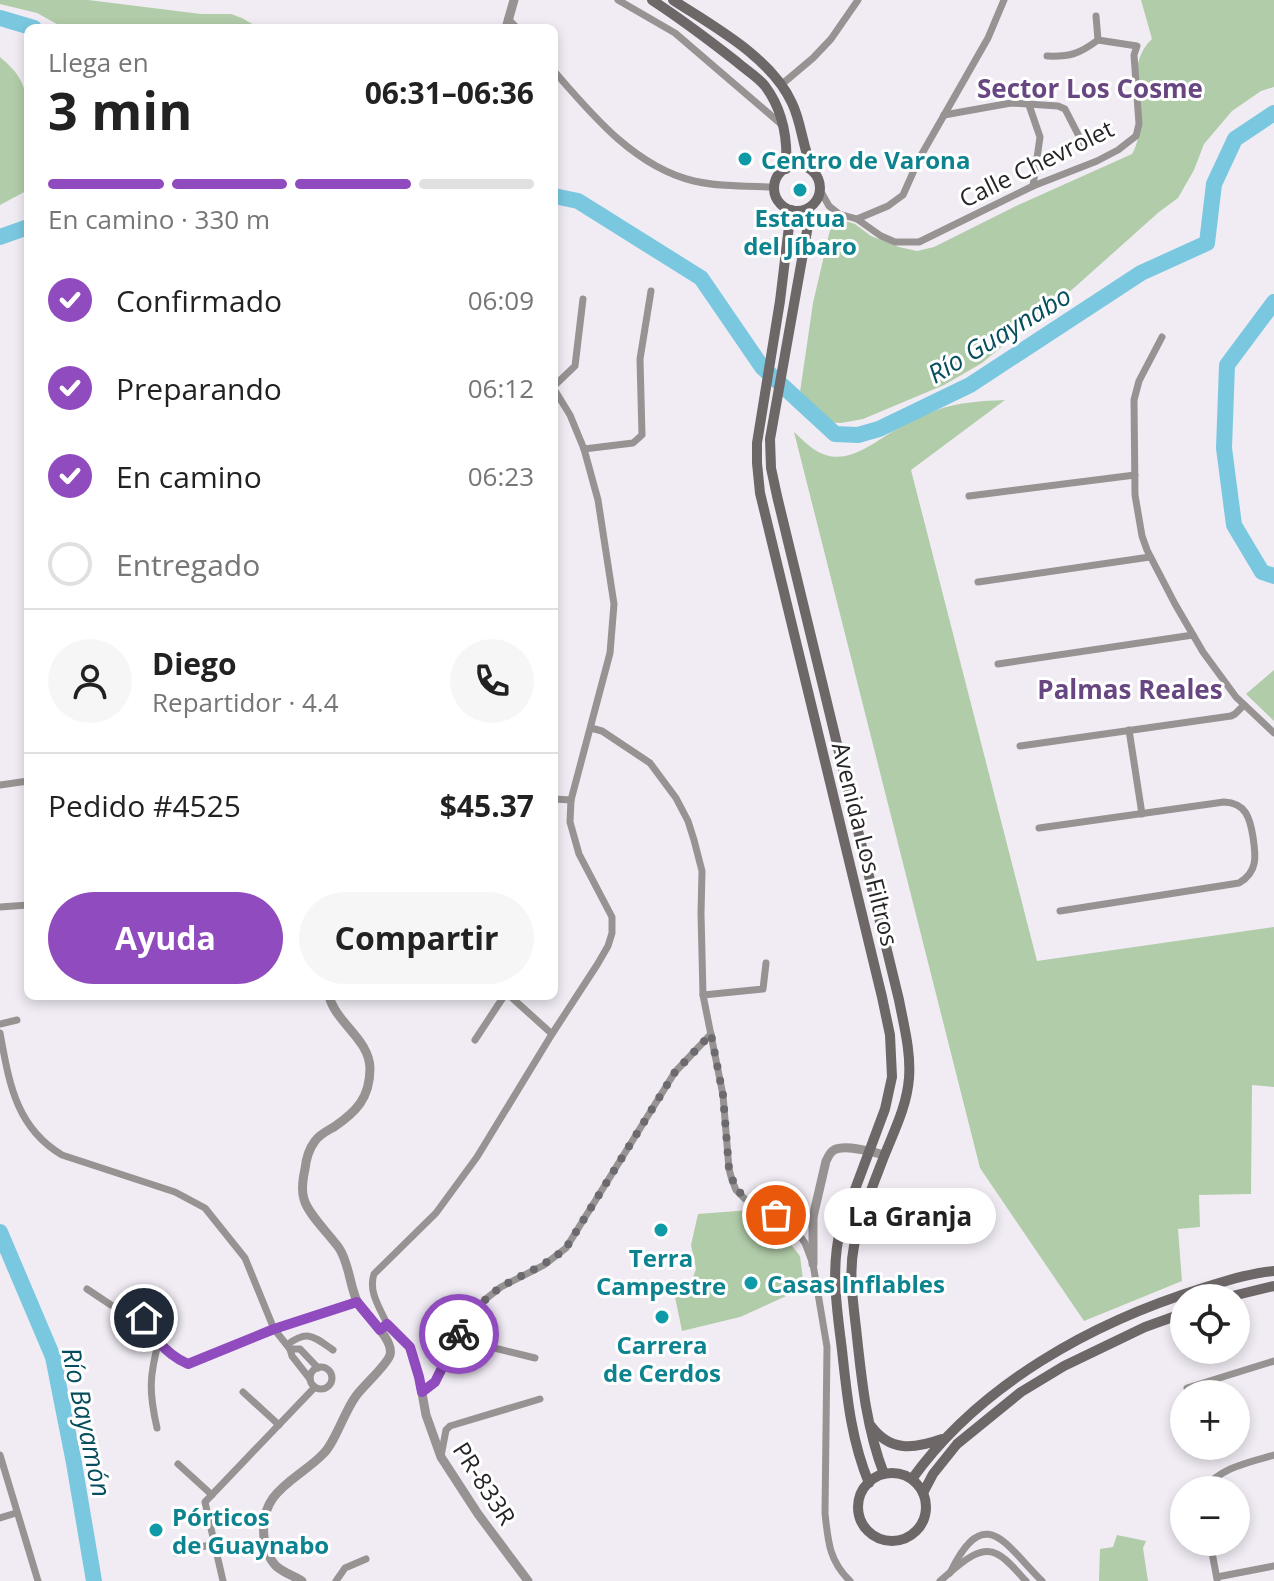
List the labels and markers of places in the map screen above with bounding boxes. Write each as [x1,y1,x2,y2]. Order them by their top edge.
place label: Centro de Varona [761,143,970,176]
marker: Centro de Varona [736,150,754,168]
marker: Estatua del Jíbaro [791,181,809,199]
place label: Estatua del Jíbaro [743,201,857,262]
pin [742,1181,810,1249]
callout: La Granja [824,1187,996,1243]
marker: Terra Campestre [652,1221,670,1239]
place label: Terra Campestre [596,1241,726,1302]
place label: Casas Inflables [767,1267,945,1300]
marker: Casas Inflables [742,1274,760,1292]
pin [110,1284,178,1352]
marker: Carrera de Cerdos [653,1308,671,1326]
place label: Carrera de Cerdos [603,1328,721,1389]
place label: Pórticos de Guaynabo [172,1500,329,1561]
marker: Pórticos de Guaynabo [147,1521,165,1539]

